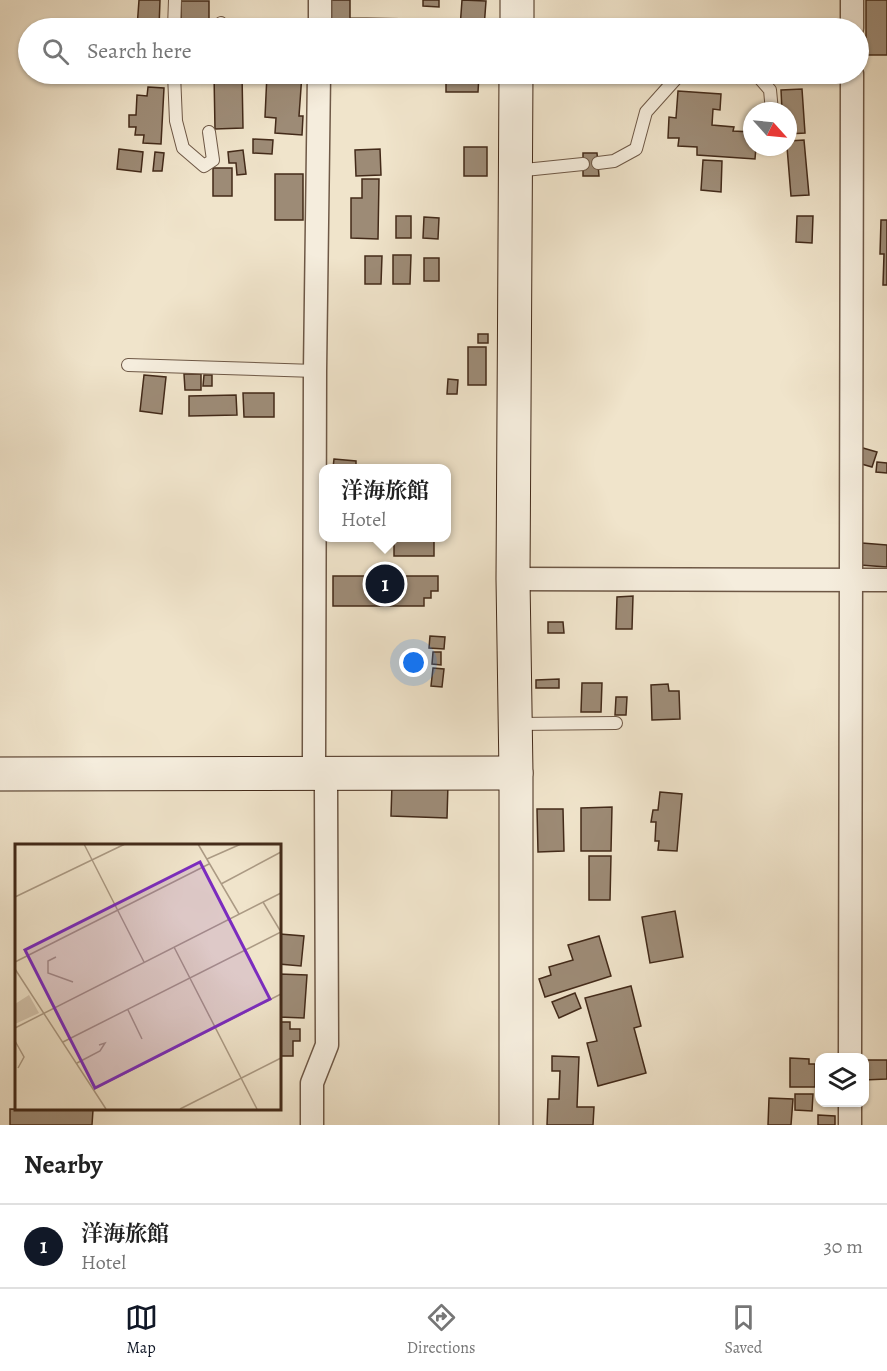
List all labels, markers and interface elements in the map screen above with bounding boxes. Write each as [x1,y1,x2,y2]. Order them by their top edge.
search box [18,18,869,84]
icon: search [39,35,72,68]
text: Search here [87,36,192,66]
north arrow [743,102,797,156]
popup [319,464,451,542]
text: 洋海旅館 [341,476,429,506]
text: Hotel [341,506,386,533]
pin: 1 [366,562,404,606]
your location [399,648,428,677]
inset map [15,844,280,1110]
map controls [815,1053,869,1107]
button: layers [815,1053,869,1107]
text: Nearby [24,1147,103,1182]
text: 洋海旅館 [81,1219,169,1249]
text: 1 [40,1233,47,1260]
text: 30 m [823,1233,863,1260]
text: Hotel [81,1249,126,1276]
tab: Map [125,1301,158,1359]
tab: Directions [407,1301,475,1359]
tab: Saved [724,1301,762,1359]

